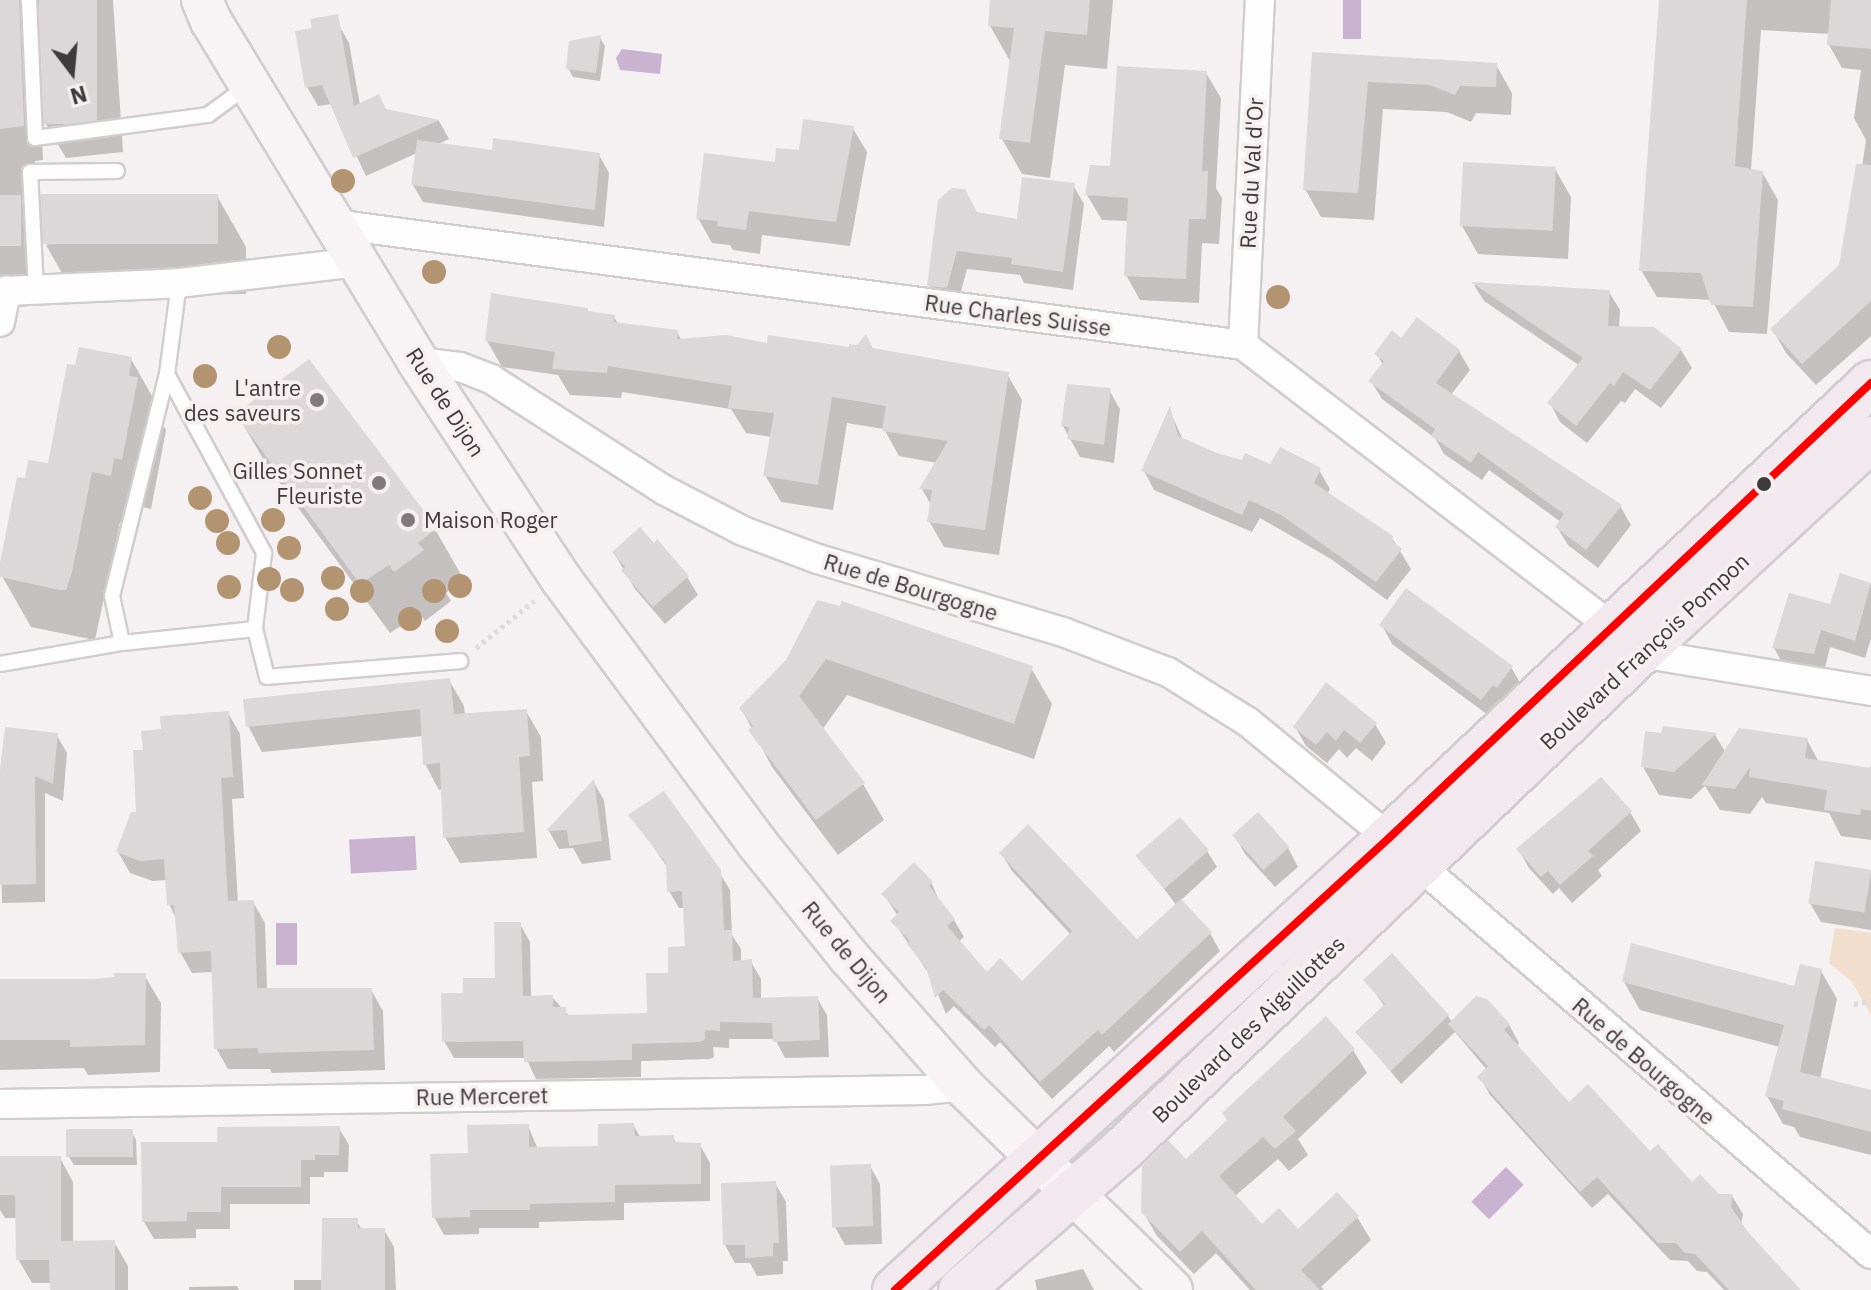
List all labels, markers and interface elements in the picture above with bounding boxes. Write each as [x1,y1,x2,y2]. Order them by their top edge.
north arrow [32,32,112,112]
text: N [67,79,90,112]
street label: Rue du Val d'Or [1234,97,1268,249]
street label: Rue Charles Suisse [923,289,1113,341]
street label: Rue de Dijon [401,343,491,461]
place label: L'antre des saveurs [184,374,301,426]
marker: L'antre des saveurs [308,391,326,409]
place label: Gilles Sonnet Fleuriste [232,457,363,508]
marker: Gilles Sonnet Fleuriste [370,474,388,492]
unlabelled marker [1756,476,1772,492]
place label: Maison Roger [424,507,558,533]
marker: Maison Roger [399,511,417,529]
street label: Boulevard François Pompon [1534,547,1754,755]
street label: Rue de Bourgogne [821,548,1001,626]
street label: Rue de Dijon [797,896,897,1008]
street label: Boulevard des Aiguillottes [1146,930,1350,1128]
street label: Rue de Bourgogne [1567,992,1721,1130]
street label: Rue Merceret [416,1082,548,1110]

